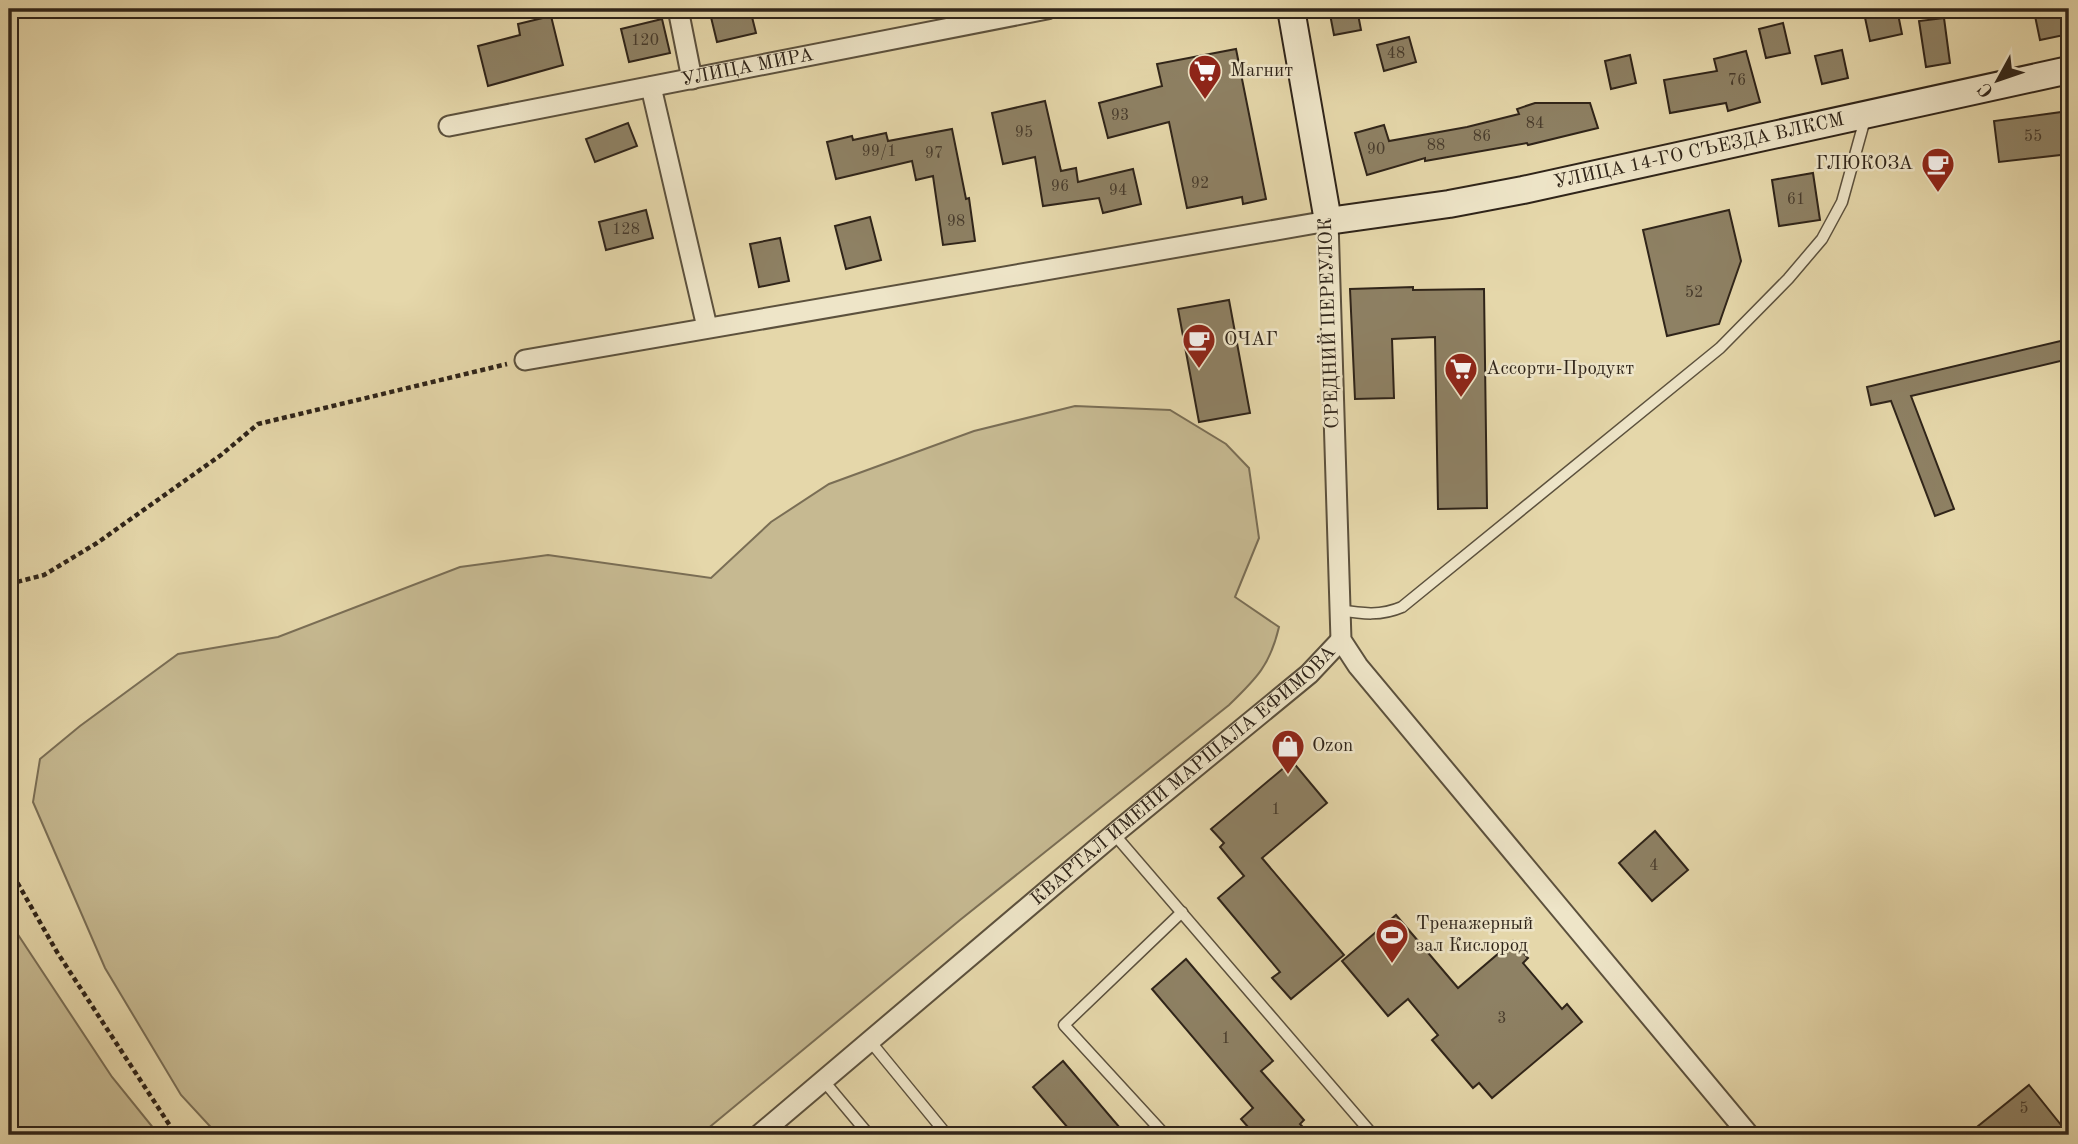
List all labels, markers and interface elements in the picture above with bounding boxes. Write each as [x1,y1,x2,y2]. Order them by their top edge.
house number: 120 [631,33,659,49]
street label: УЛИЦА МИРА [680,45,815,90]
house number: 48 [1387,46,1405,62]
north arrow [1962,46,2032,116]
supermarket icon: Магнит [1186,52,1224,101]
place label: Магнит [1230,62,1293,81]
house number: 76 [1728,73,1746,89]
text: С [1976,78,1998,100]
house number: 93 [1111,108,1129,124]
street label: УЛИЦА 14-ГО СЪЕЗДА ВЛКСМ [1552,110,1846,192]
house number: 84 [1526,116,1544,132]
house number: 95 [1015,125,1033,141]
house number: 86 [1473,129,1491,145]
house number: 55 [2024,129,2042,145]
house number: 88 [1427,138,1445,154]
house number: 90 [1367,142,1385,158]
house number: 99/1 [861,144,897,160]
cafe icon: ГЛЮКОЗА [1919,145,1957,194]
house number: 97 [925,146,943,162]
place label: ГЛЮКОЗА [1815,155,1913,174]
house number: 92 [1191,176,1209,192]
house number: 96 [1051,179,1069,195]
house number: 94 [1109,183,1127,199]
house number: 61 [1787,192,1805,208]
house number: 98 [947,214,965,230]
street label: СРЕДНИЙ ПЕРЕУЛОК [1313,217,1343,429]
house number: 128 [612,222,640,238]
house number: 52 [1685,285,1703,301]
cafe icon: ОЧАГ [1180,321,1218,370]
place label: ОЧАГ [1224,331,1278,350]
supermarket icon: Ассорти-Продукт [1442,350,1480,399]
place label: Ассорти-Продукт [1486,360,1634,379]
street label: КВАРТАЛ ИМЕНИ МАРШАЛА ЕФИМОВА [1028,642,1340,909]
shop icon: Ozon [1269,727,1307,776]
place label: Ozon [1312,737,1353,756]
house number: 1 [1271,802,1281,818]
house number: 4 [1649,858,1659,874]
place label: Тренажерный зал Кислород [1416,915,1533,956]
sports icon: Тренажерный зал Кислород [1373,916,1411,965]
house number: 3 [1497,1011,1507,1027]
house number: 1 [1221,1031,1231,1047]
house number: 5 [2019,1101,2029,1117]

